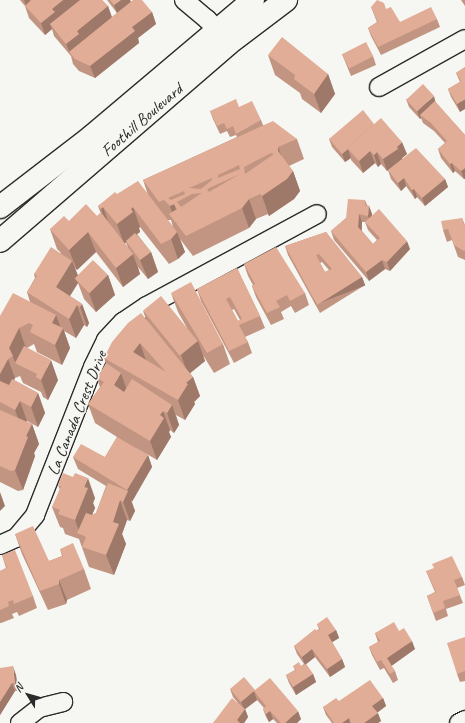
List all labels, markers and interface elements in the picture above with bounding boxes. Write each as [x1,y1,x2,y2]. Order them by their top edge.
street label: Foothill Boulevard [97,79,187,161]
street label: La Canada Crest Drive [43,348,111,478]
north arrow [8,675,48,715]
text: N [11,681,26,695]

